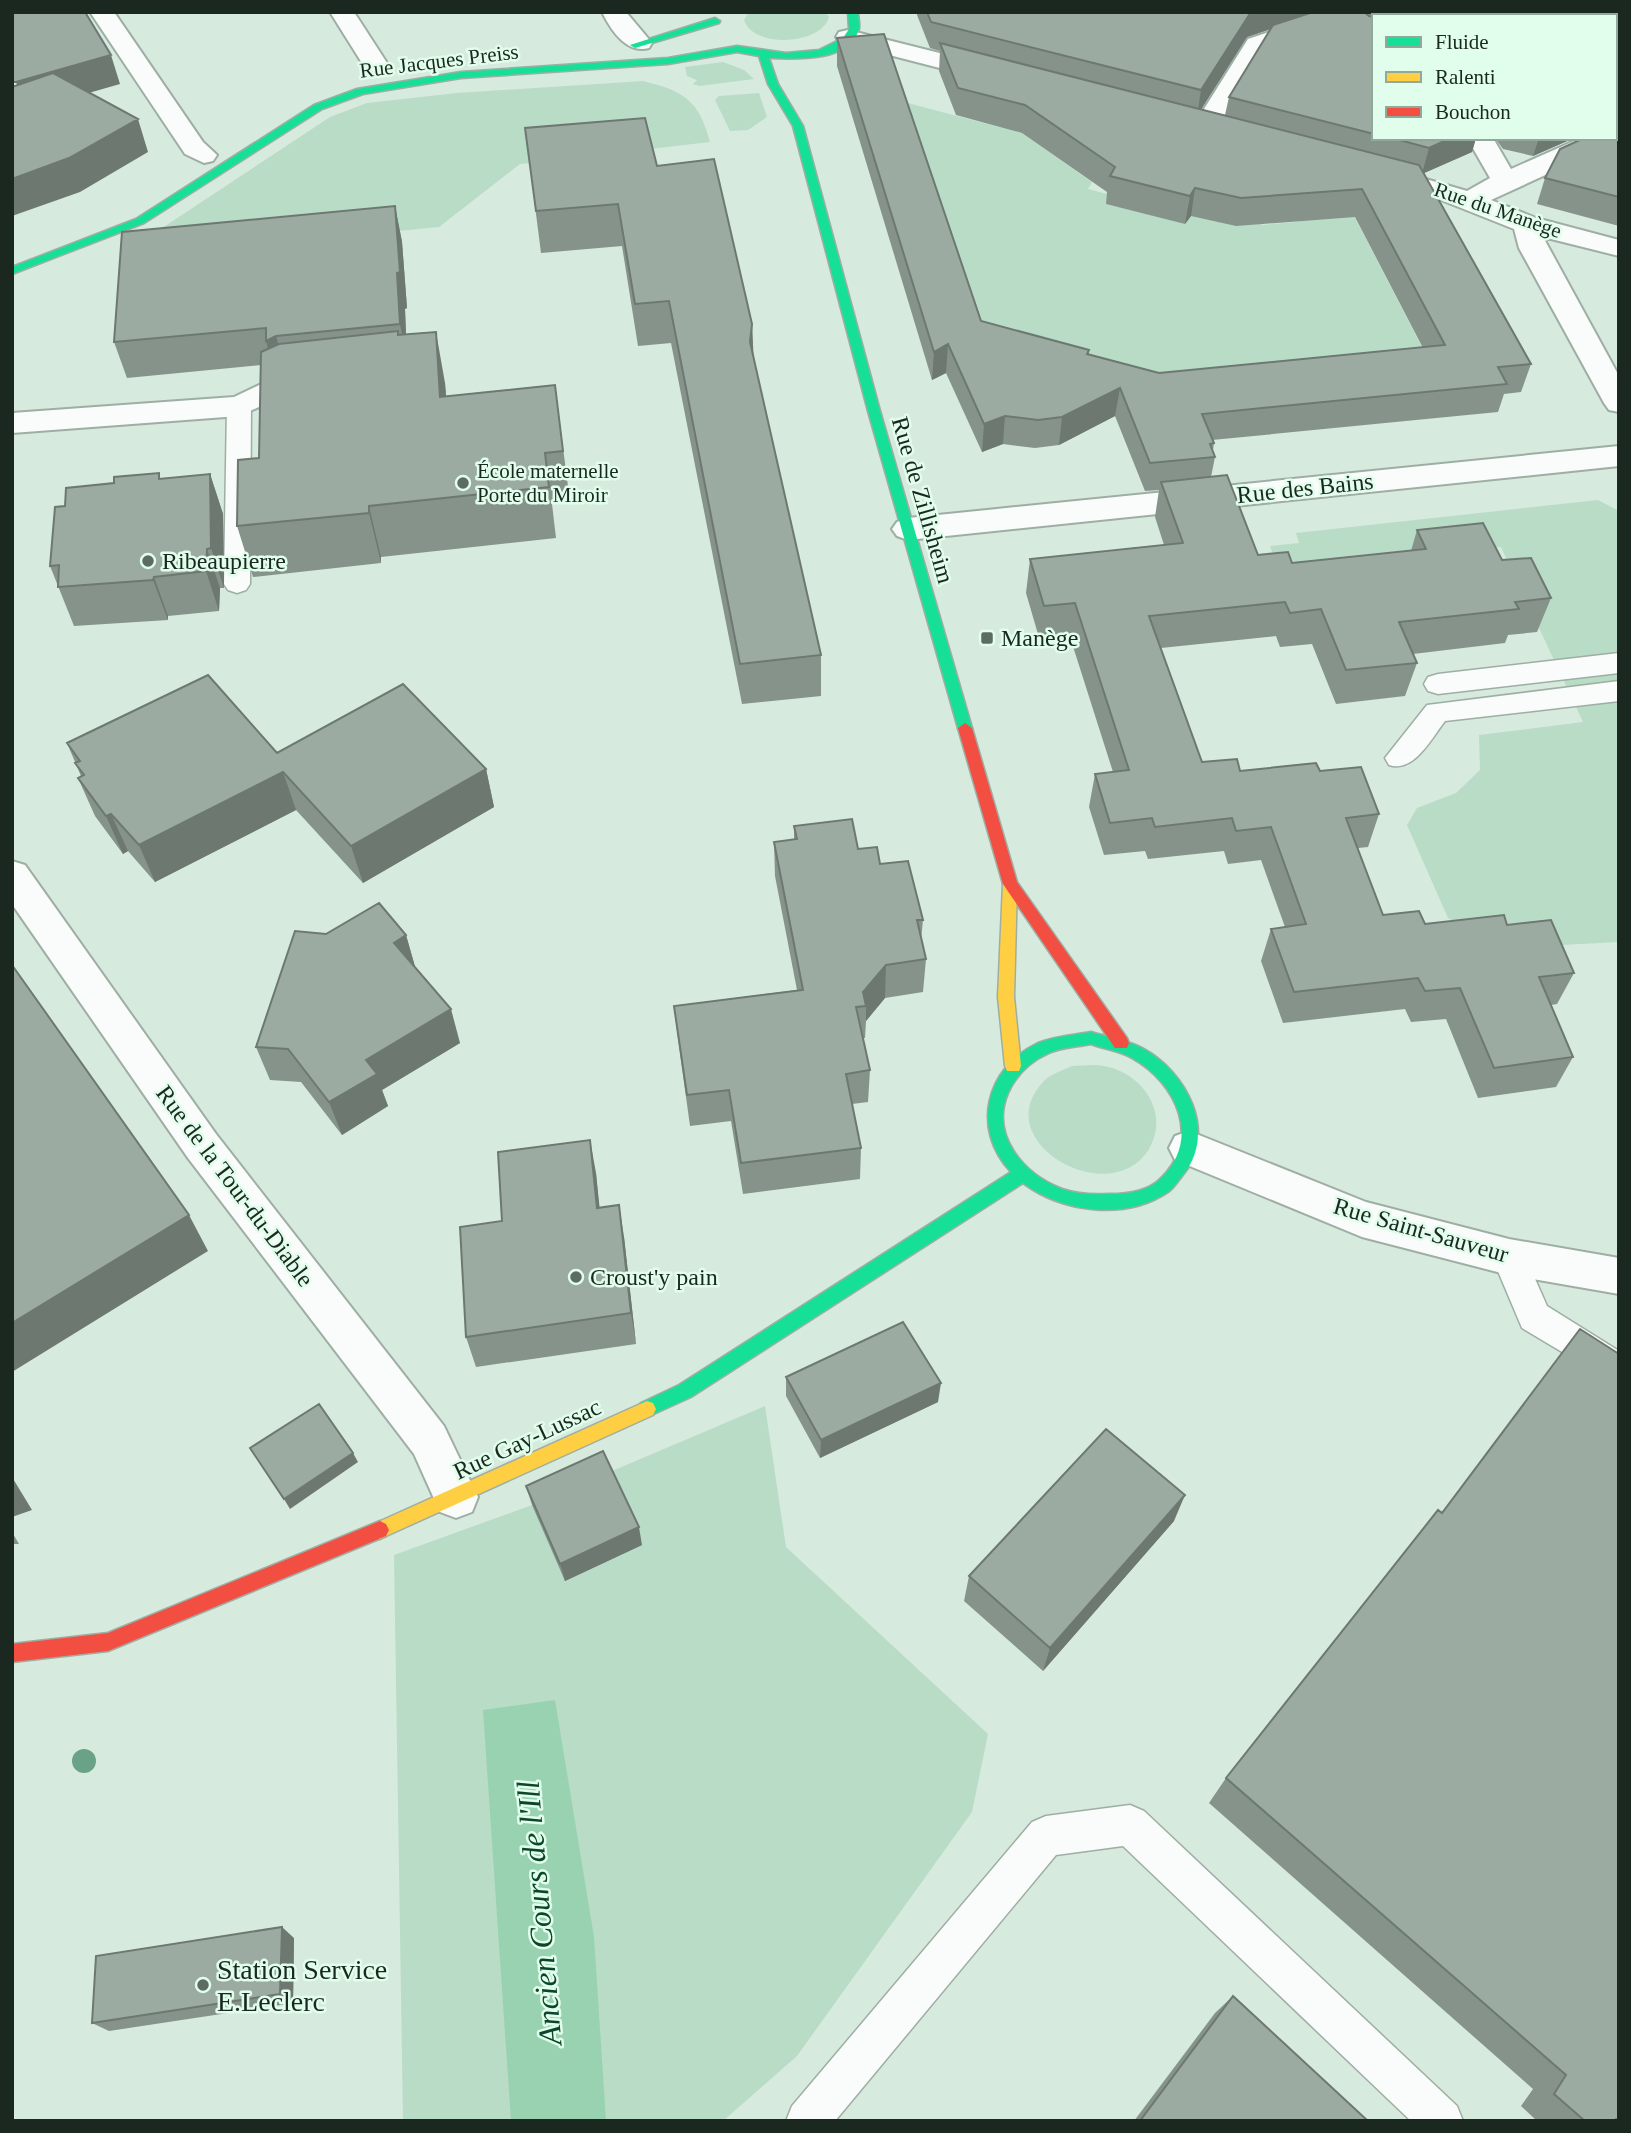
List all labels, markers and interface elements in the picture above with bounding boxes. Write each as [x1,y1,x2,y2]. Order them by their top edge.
legend [1372,14,1617,140]
text: Fluide [1435,30,1489,54]
street label: Rue Jacques Preiss [358,39,520,83]
text: Ralenti [1435,65,1496,89]
text: Bouchon [1435,100,1511,124]
street label: Rue du Manège [1431,177,1565,243]
street label: Rue de Zillisheim [887,414,959,587]
place label: École maternelle Porte du Miroir [477,459,619,507]
street label: Rue des Bains [1235,468,1375,508]
marker: École maternelle Porte du Miroir [455,475,471,491]
place label: Ribeaupierre [162,548,286,574]
marker: Ribeaupierre [140,553,156,569]
place label: Manège [1001,625,1078,651]
marker: Manège [979,630,995,646]
street label: Rue de la Tour-du-Diable [151,1080,319,1292]
street label: Rue Saint-Sauveur [1331,1193,1511,1267]
place label: Croust'y pain [590,1264,718,1290]
marker: Croust'y pain [568,1269,584,1285]
street label: Rue Gay-Lussac [449,1394,605,1484]
water label: Ancien Cours de l'Ill [509,1779,569,2049]
place label: Station Service E.Leclerc [217,1954,387,2017]
marker: Station Service E.Leclerc [195,1977,211,1993]

